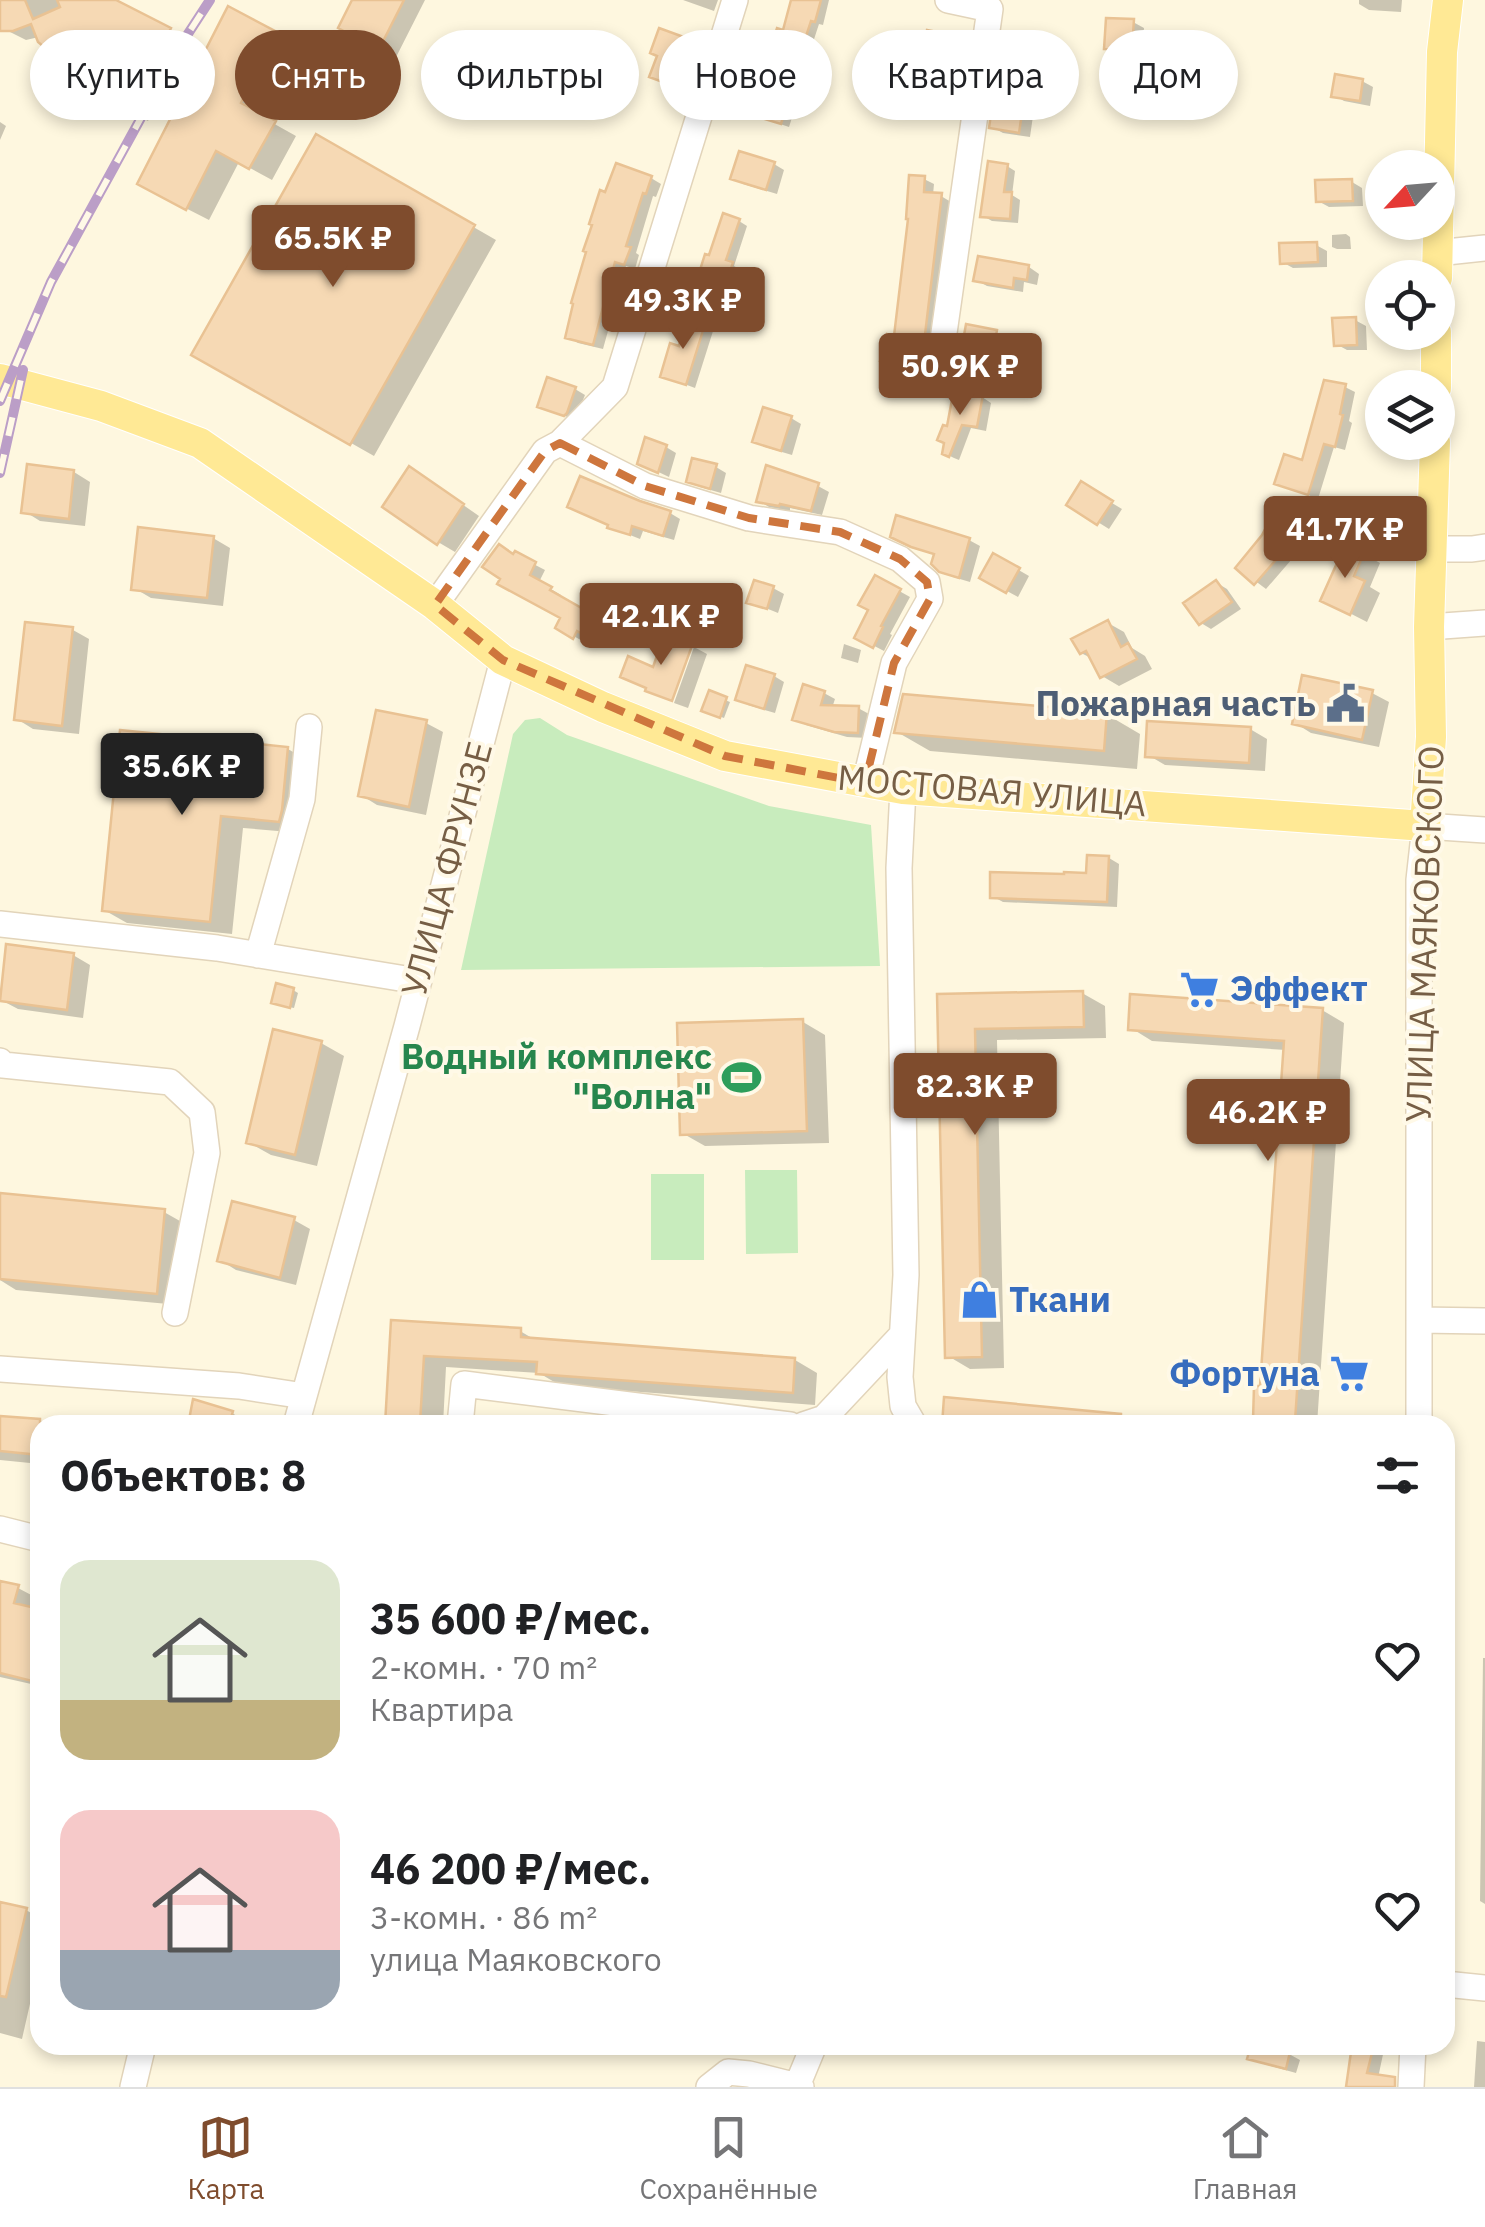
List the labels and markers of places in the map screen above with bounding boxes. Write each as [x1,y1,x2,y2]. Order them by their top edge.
pin: 65.5K ₽ [241,205,425,290]
pin: 49.3K ₽ [591,267,775,352]
pin: 50.9K ₽ [868,333,1052,418]
pin: 41.7K ₽ [1253,496,1437,581]
pin: 42.1K ₽ [569,583,753,668]
place label: Пожарная часть [1035,680,1316,726]
public building icon: Пожарная часть [1325,683,1367,725]
pin: 35.6K ₽ [90,733,274,818]
place label: Эффект [1230,965,1368,1011]
supermarket icon: Эффект [1179,968,1221,1010]
place label: Водный комплекс "Волна" [401,1033,712,1119]
pin: 82.3K ₽ [883,1053,1067,1138]
sports icon: Водный комплекс "Волна" [721,1056,763,1098]
pin: 46.2K ₽ [1176,1079,1360,1164]
place label: Ткани [1009,1276,1111,1322]
shop icon: Ткани [958,1279,1000,1321]
place label: Фортуна [1170,1350,1320,1396]
supermarket icon: Фортуна [1329,1353,1371,1395]

